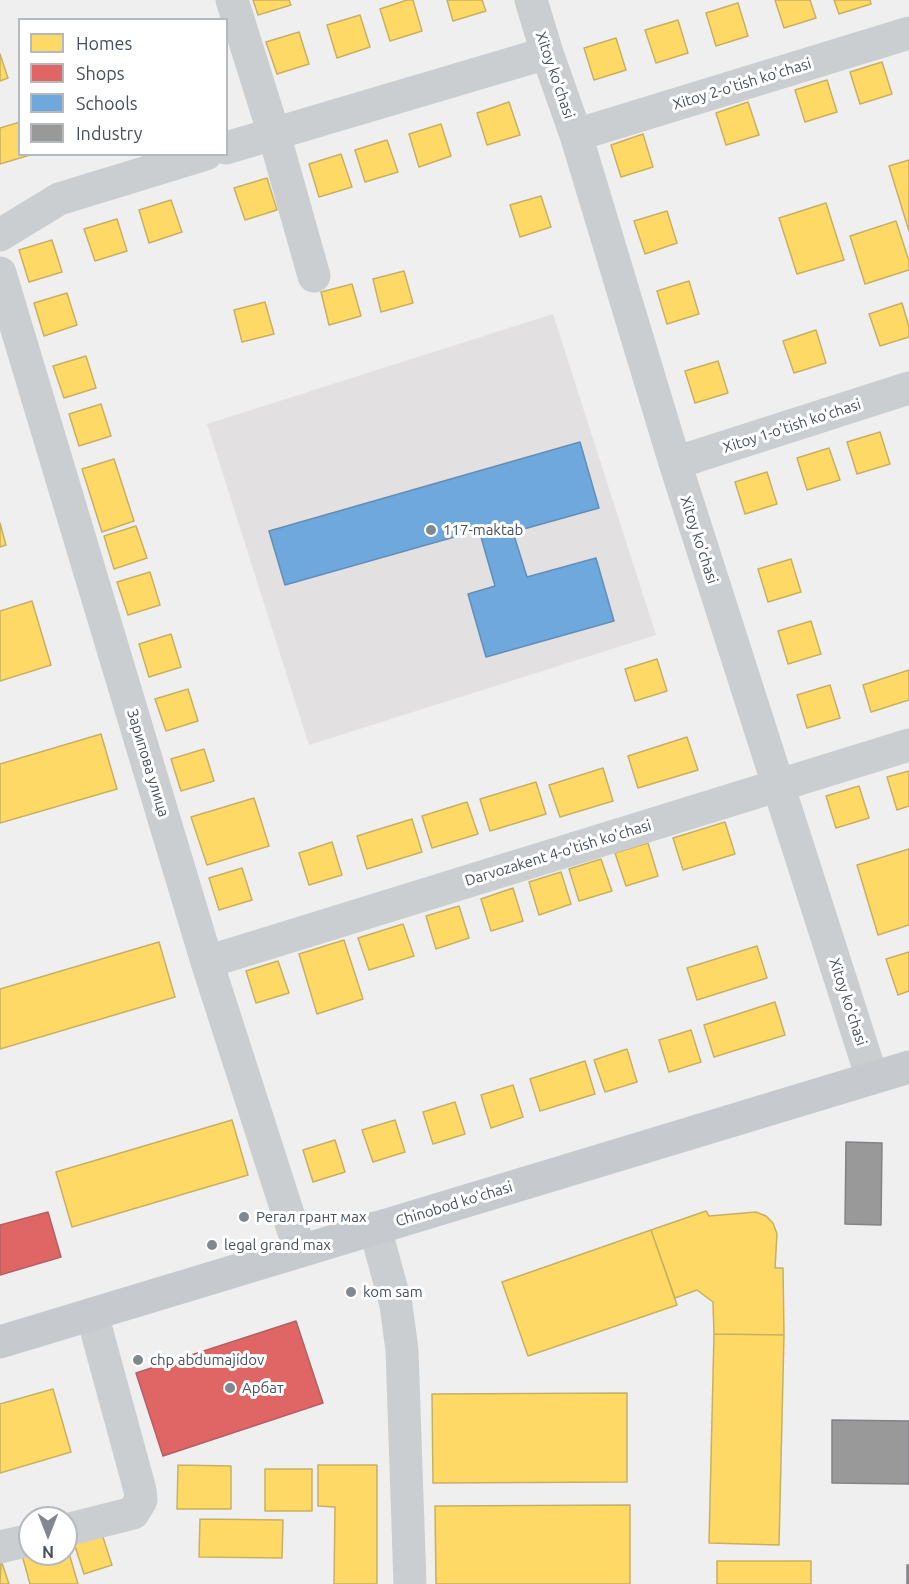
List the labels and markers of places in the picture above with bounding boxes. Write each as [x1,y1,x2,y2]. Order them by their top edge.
place label: 117-maktab [443,521,523,539]
marker: 117-maktab [424,523,438,537]
place label: Регал грант мах [256,1208,367,1226]
marker: Регал грант мах [237,1210,251,1224]
place label: legal grand max [224,1236,331,1254]
marker: legal grand max [205,1238,219,1252]
place label: kom sam [363,1283,423,1301]
marker: kom sam [344,1285,358,1299]
place label: chp abdumajidov [150,1351,264,1369]
marker: chp abdumajidov [131,1353,145,1367]
place label: Арбат [242,1379,284,1397]
marker: Арбат [223,1381,237,1395]

